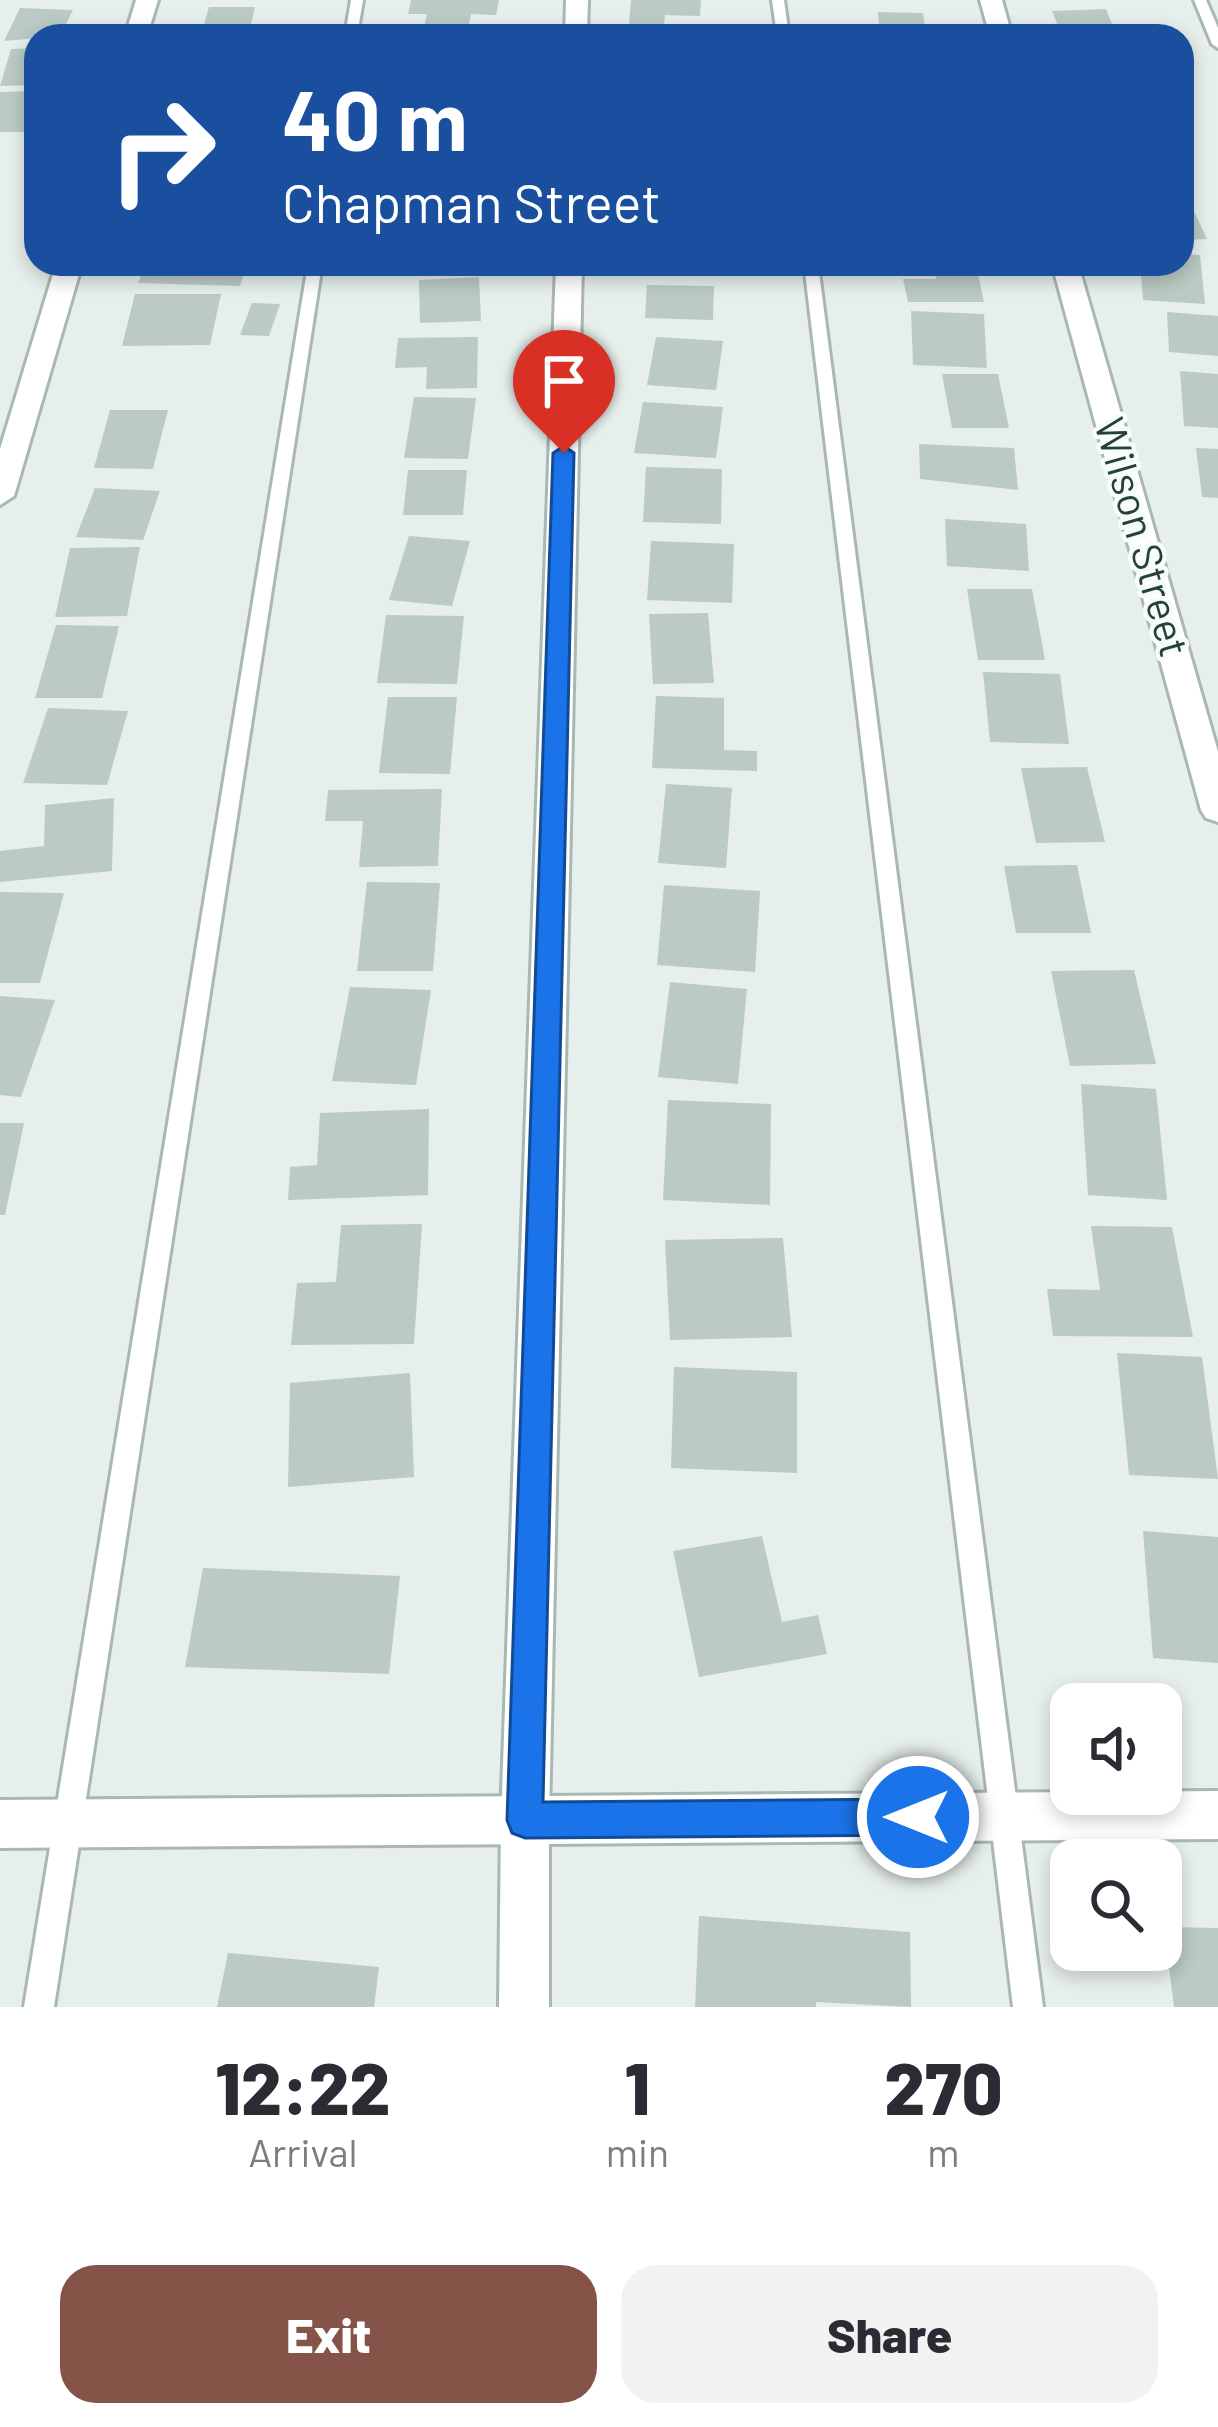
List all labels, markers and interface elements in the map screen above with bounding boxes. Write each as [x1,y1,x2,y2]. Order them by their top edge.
text: 40 m [282,67,468,168]
icon: right [84,72,240,228]
text: Chapman Street [282,169,661,234]
pin [513,330,615,453]
icon: arrive [531,348,597,414]
street label: Wilson Street [1086,411,1202,662]
map controls [1050,1683,1182,1971]
button: sound [1050,1683,1182,1815]
position arrow [855,1754,981,1880]
button: search [1050,1839,1182,1971]
text: 12:22 [215,2043,390,2129]
text: 1 [625,2043,650,2129]
text: 270 [884,2043,1003,2129]
text: Arrival [248,2128,357,2175]
text: min [606,2128,669,2175]
text: m [927,2128,960,2175]
button: Exit [60,2265,597,2403]
button: Share [621,2265,1158,2403]

